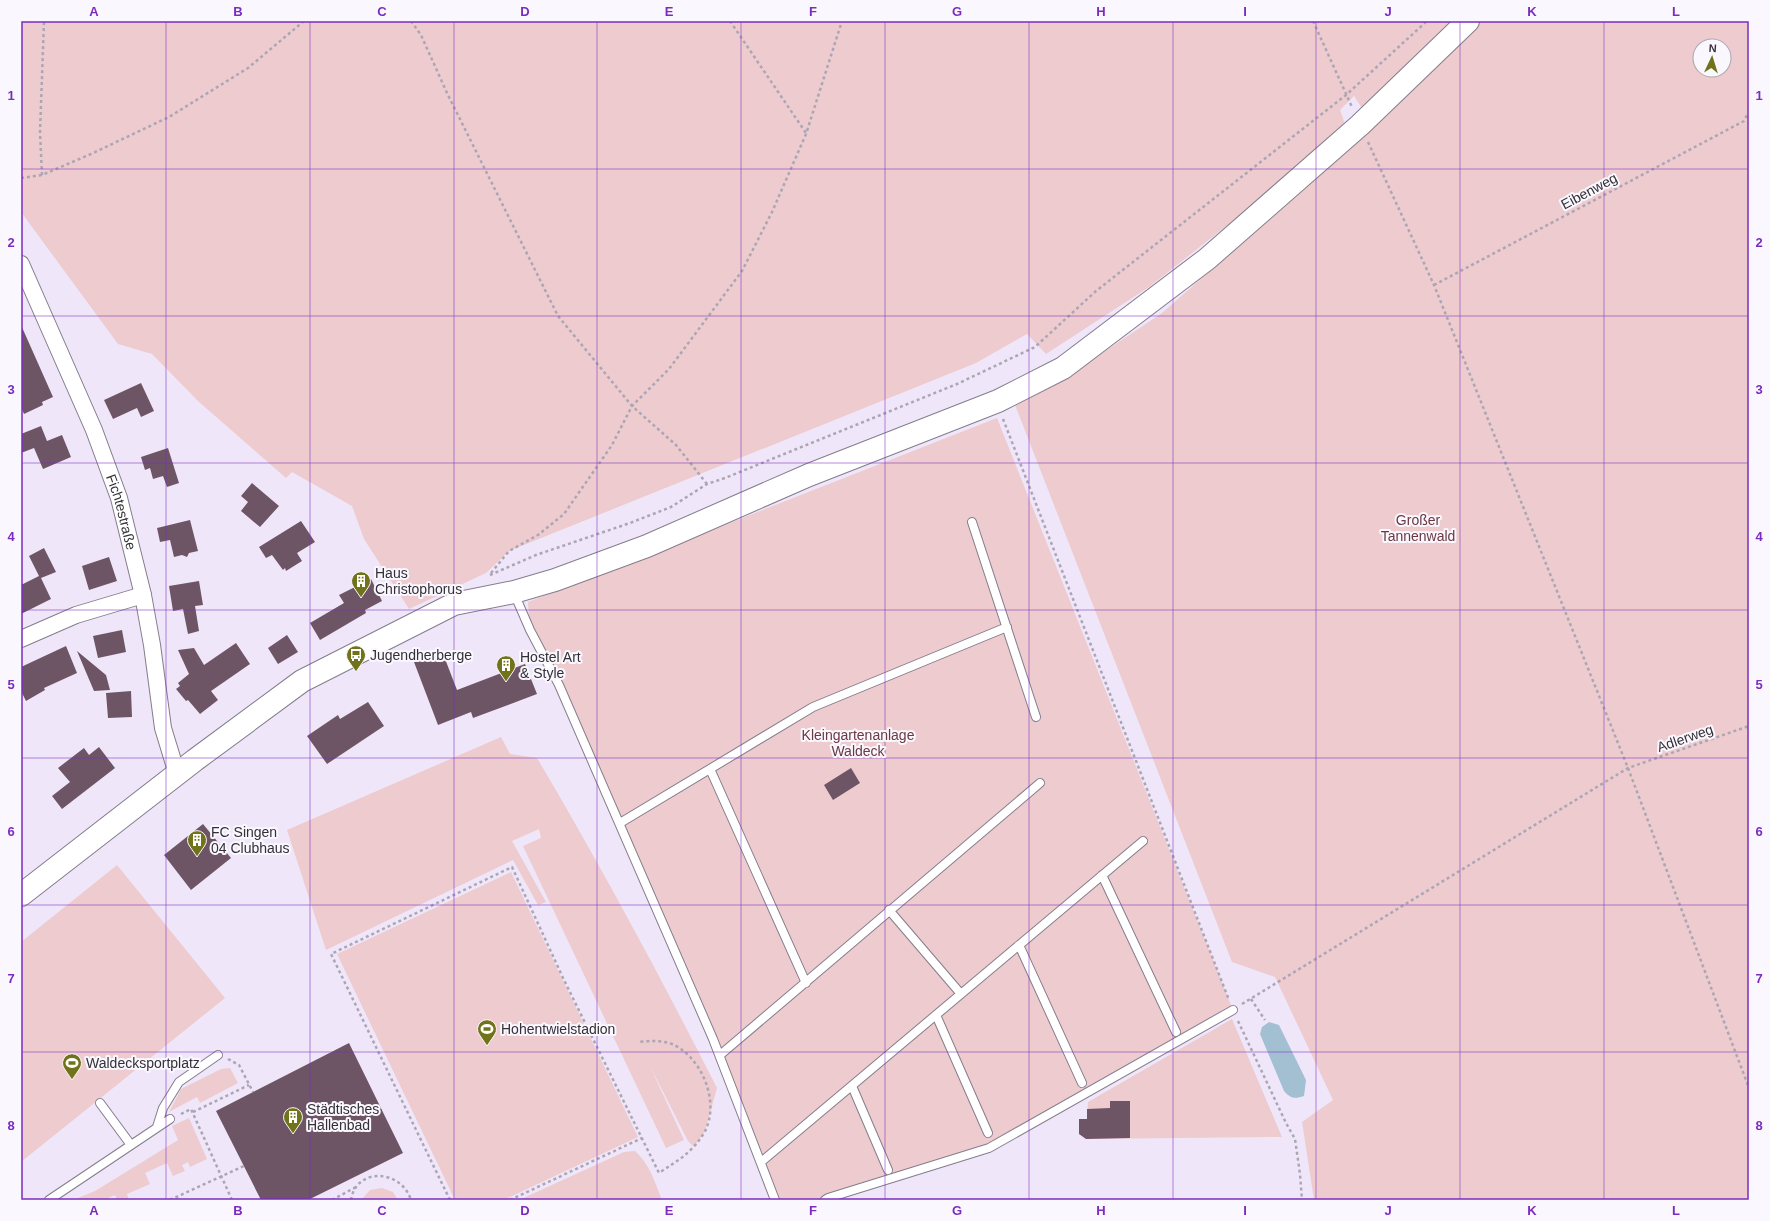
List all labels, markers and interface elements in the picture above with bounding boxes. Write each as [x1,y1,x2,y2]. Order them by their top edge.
text: A [89,4,99,19]
text: B [233,4,243,19]
text: C [377,4,387,19]
text: D [520,4,530,19]
text: E [665,4,674,19]
text: F [809,4,817,19]
text: G [952,4,962,19]
text: H [1096,4,1106,19]
text: I [1243,4,1247,19]
text: J [1384,4,1392,19]
text: K [1527,4,1537,19]
text: L [1672,4,1680,19]
north arrow [1692,38,1732,78]
text: N [1708,42,1717,54]
text: 1 [7,88,15,103]
text: 1 [1755,88,1763,103]
street label: Eibenweg [1558,170,1620,212]
text: 2 [7,235,15,250]
text: 2 [1755,235,1763,250]
text: 3 [7,382,15,397]
text: 3 [1755,382,1763,397]
street label: Fichtestraße [103,472,140,552]
park label: Großer Tannenwald [1381,512,1455,544]
text: 4 [7,529,15,544]
text: 4 [1755,529,1763,544]
place label: Haus Christophorus [375,565,462,597]
building icon: Haus Christophorus [350,570,372,598]
bus stop icon: Jugendherberge [345,644,367,672]
place label: Jugendherberge [370,647,472,663]
place label: Hostel Art & Style [520,649,581,681]
building icon: Hostel Art & Style [495,654,517,682]
text: 5 [7,677,15,692]
text: 5 [1755,677,1763,692]
street label: Adlerweg [1655,721,1715,755]
park label: Kleingartenanlage Waldeck [802,727,915,759]
text: 6 [7,824,15,839]
place label: FC Singen 04 Clubhaus [211,824,290,856]
text: 6 [1755,824,1763,839]
building icon: FC Singen 04 Clubhaus [186,829,208,857]
text: 7 [7,971,15,986]
text: 7 [1755,971,1763,986]
sports icon: Hohentwielstadion [476,1018,498,1046]
place label: Hohentwielstadion [501,1021,615,1037]
sports icon: Waldecksportplatz [61,1052,83,1080]
place label: Waldecksportplatz [86,1055,200,1071]
place label: Städtisches Hallenbad [307,1101,379,1133]
building icon: Städtisches Hallenbad [282,1106,304,1134]
text: 8 [7,1118,15,1133]
text: 8 [1755,1118,1763,1133]
text: A [89,1203,99,1218]
text: B [233,1203,243,1218]
text: C [377,1203,387,1218]
text: D [520,1203,530,1218]
text: E [665,1203,674,1218]
text: F [809,1203,817,1218]
text: G [952,1203,962,1218]
text: H [1096,1203,1106,1218]
text: I [1243,1203,1247,1218]
text: J [1384,1203,1392,1218]
text: K [1527,1203,1537,1218]
text: L [1672,1203,1680,1218]

